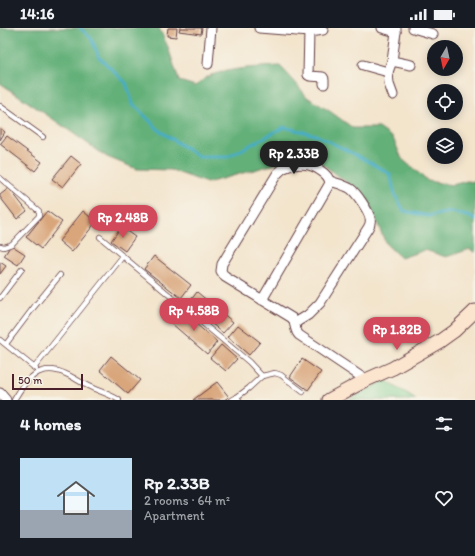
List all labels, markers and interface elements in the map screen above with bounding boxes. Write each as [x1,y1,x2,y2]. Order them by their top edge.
text: 14:16 [20,5,55,23]
north arrow [427,40,463,76]
map controls [427,40,463,164]
button: locate [427,84,463,120]
button: layers [427,128,463,164]
pin: Rp 2.33B [253,141,335,175]
text: Rp 2.33B [269,146,319,161]
pin: Rp 2.48B [82,205,164,239]
text: Rp 2.48B [97,210,149,225]
pin: Rp 4.58B [153,298,235,332]
text: Rp 4.58B [168,303,220,318]
pin: Rp 1.82B [356,317,438,351]
text: Rp 1.82B [372,322,422,337]
scale bar [12,372,83,391]
text: 50 m [18,374,42,387]
icon: filters [433,413,455,435]
text: 4 homes [20,414,81,434]
text: Rp 2.33B [144,473,210,493]
icon: home [52,474,100,522]
icon: heart [433,487,455,509]
text: 2 rooms · 64 m² [144,493,230,508]
text: Apartment [144,508,205,523]

